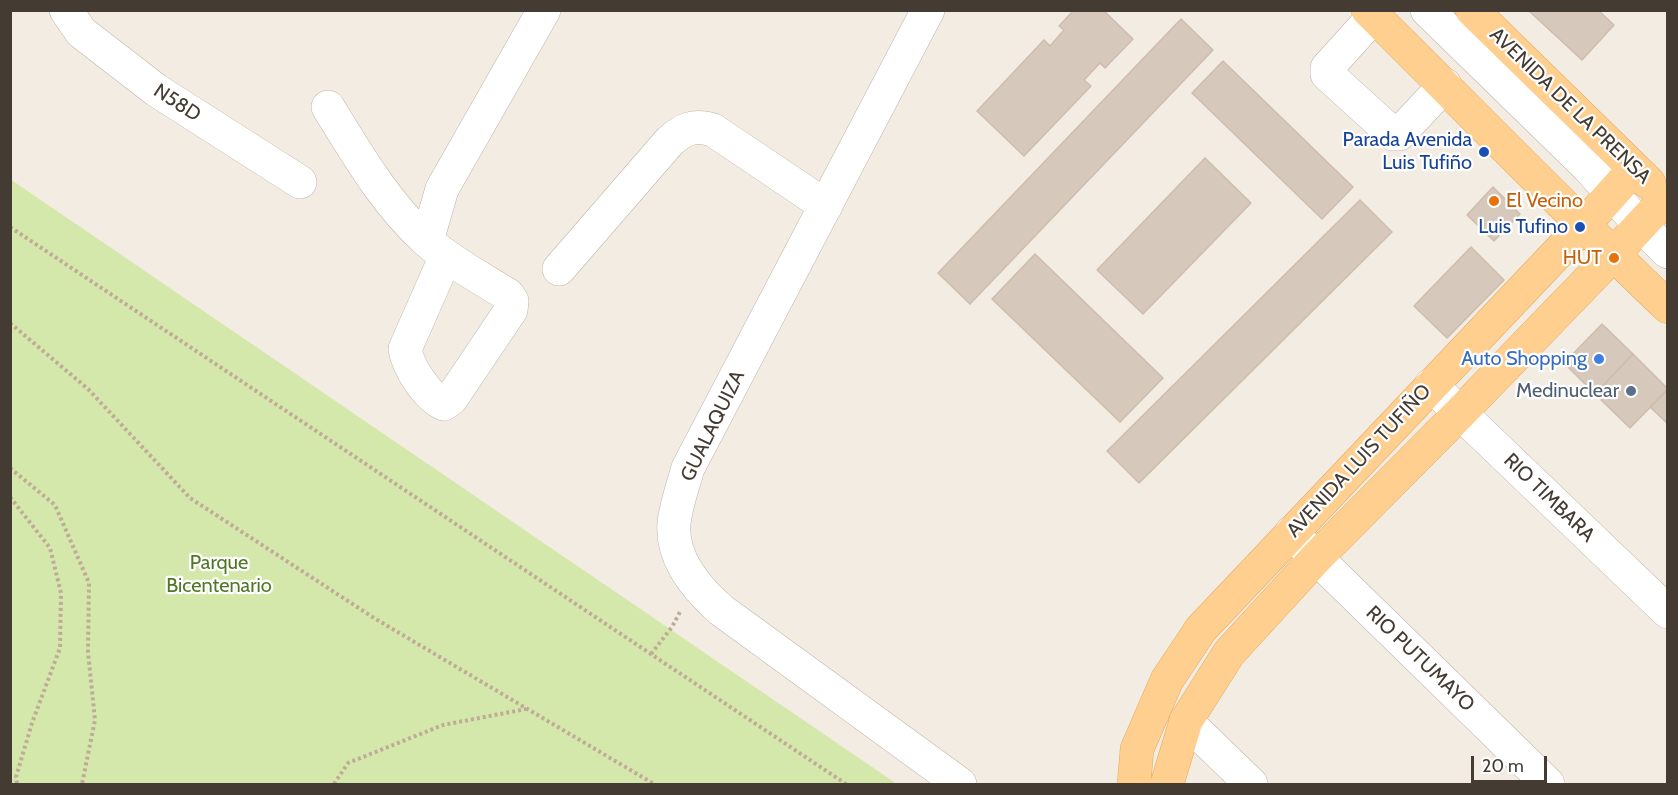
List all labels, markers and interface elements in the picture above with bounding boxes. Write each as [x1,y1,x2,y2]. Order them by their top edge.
street label: AVENIDA DE LA PRENSA [1485,23,1655,189]
street label: N58D [149,79,205,127]
place label: Parada Avenida Luis Tufiño [1343,128,1472,175]
marker: Parada Avenida Luis Tufiño [1477,145,1491,159]
place label: El Vecino [1506,189,1583,213]
marker: El Vecino [1487,194,1501,208]
place label: Luis Tufino [1478,215,1568,239]
marker: Luis Tufino [1573,220,1587,234]
place label: HUT [1563,246,1602,270]
marker: HUT [1607,251,1621,265]
place label: Auto Shopping [1461,347,1587,371]
marker: Auto Shopping [1592,352,1606,366]
street label: GUALAQUIZA [676,367,750,485]
street label: AVENIDA LUIS TUFIÑO [1282,379,1436,543]
place label: Medinuclear [1516,379,1619,403]
marker: Medinuclear [1624,384,1638,398]
street label: RIO TIMBARA [1498,449,1600,547]
park label: Parque Bicentenario [166,551,272,598]
street label: RIO PUTUMAYO [1361,601,1479,717]
scale bar [1474,744,1550,782]
text: 20 m [1482,755,1524,777]

